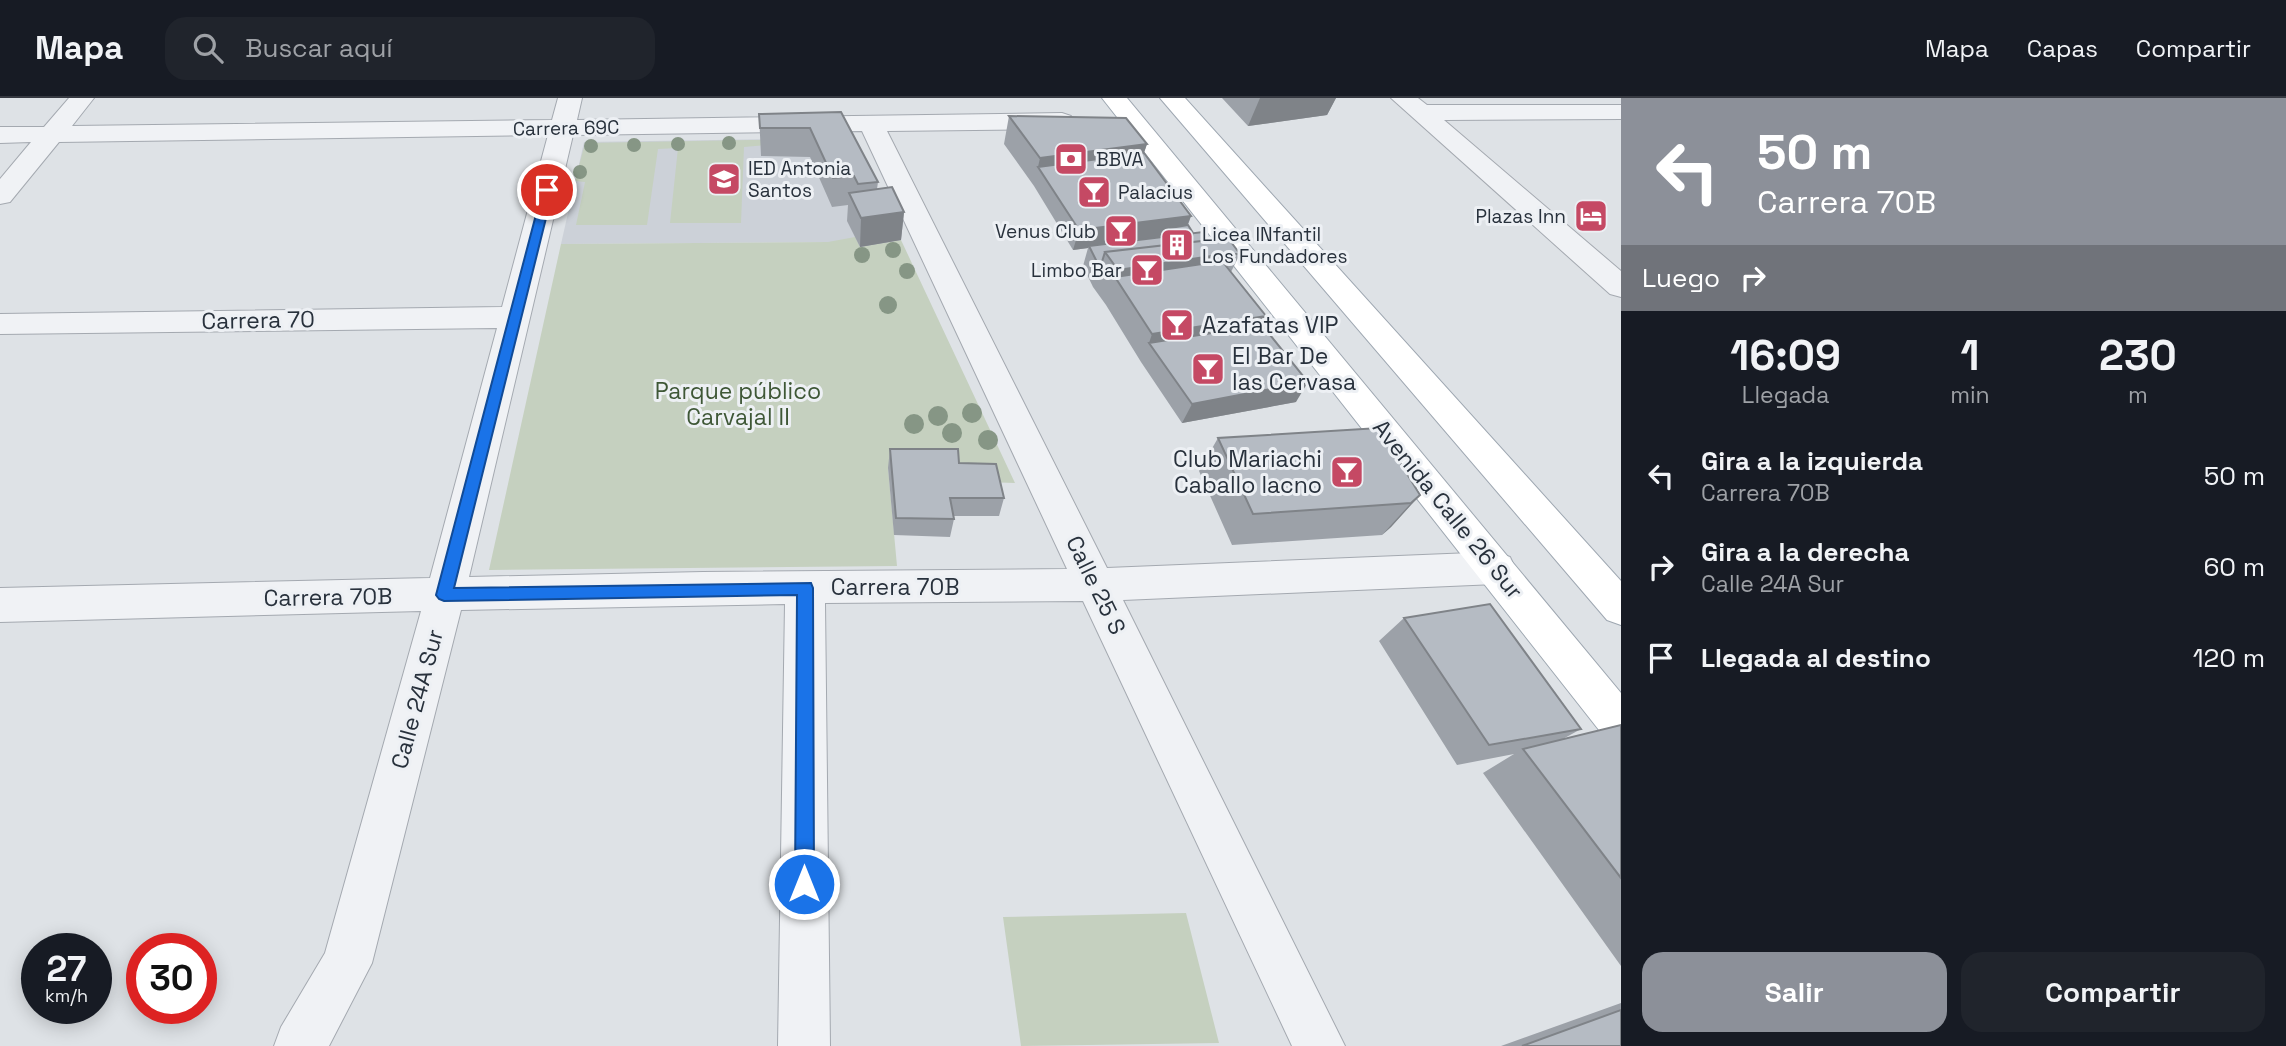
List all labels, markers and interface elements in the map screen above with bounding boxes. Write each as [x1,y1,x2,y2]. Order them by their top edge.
search box [165,17,655,80]
text: Mapa [35,27,123,69]
icon: search [189,29,227,67]
text: Buscar aquí [245,31,393,65]
text: Mapa [1925,33,1989,64]
text: Capas [2027,33,2098,64]
text: Compartir [2136,33,2251,64]
street label: Carrera 69C [513,115,619,141]
text: 50 m [1757,121,1872,183]
icon: left [1642,126,1733,217]
bank icon: BBVA [1052,140,1090,178]
place label: BBVA [1096,147,1144,172]
place label: IED Antonia Santos [748,156,851,203]
pin [517,160,577,220]
school or university icon: IED Antonia Santos [705,160,743,198]
icon: arrive [528,171,566,209]
bar icon: Palacius [1075,173,1113,211]
place label: Palacius [1118,180,1193,205]
text: Carrera 70B [1757,182,1936,222]
hotel icon: Plazas Inn [1572,197,1610,235]
place label: Plazas Inn [1475,204,1566,229]
bar icon: Venus Club [1102,212,1140,250]
place label: Venus Club [995,219,1096,244]
place label: Licea INfantil Los Fundadores [1202,222,1347,269]
building icon: Licea INfantil Los Fundadores [1158,226,1196,264]
bar icon: Limbo Bar [1128,251,1166,289]
place label: Limbo Bar [1031,258,1122,283]
icon: right [1734,259,1772,297]
text: Luego [1642,261,1720,295]
street label: Carrera 70 [201,304,315,336]
bar icon: Azafatas VIP [1158,306,1196,344]
place label: Azafatas VIP [1202,310,1339,340]
text: 16:09 [1730,329,1841,382]
text: 1 [1960,329,1979,382]
text: 230 [2099,329,2177,382]
place label: El Bar De las Cervasa [1232,341,1356,397]
bar icon: El Bar De las Cervasa [1189,350,1227,388]
park label: Parque público Carvajal II [655,376,821,432]
text: Llegada [1742,380,1829,410]
text: min [1950,380,1990,410]
text: m [2128,380,2148,410]
street label: Avenida Calle 26 Sur [1366,413,1530,605]
place label: Club Mariachi Caballo lacno [1173,444,1322,500]
text: Gira a la izquierda [1701,444,1923,478]
bar icon: Club Mariachi Caballo lacno [1328,453,1366,491]
icon: left [1642,457,1680,495]
text: 50 m [2204,459,2265,493]
text: Carrera 70B [1701,478,1830,508]
street label: Calle 25 S [1059,531,1133,639]
text: Gira a la derecha [1701,535,1910,569]
icon: right [1642,548,1680,586]
text: 60 m [2203,550,2265,584]
text: Calle 24A Sur [1701,569,1844,599]
street label: Carrera 70B [831,572,959,602]
street label: Carrera 70B [263,581,393,613]
street label: Calle 24A Sur [384,626,450,772]
icon: arrive [1642,639,1680,677]
text: Llegada al destino [1701,641,1931,675]
text: 120 m [2193,641,2265,675]
position arrow [767,847,841,921]
speed limit sign: 30 [126,933,217,1024]
text: 27 [47,947,86,991]
button: Salir [1642,952,1947,1032]
button: Compartir [1961,952,2265,1032]
text: km/h [45,984,88,1007]

